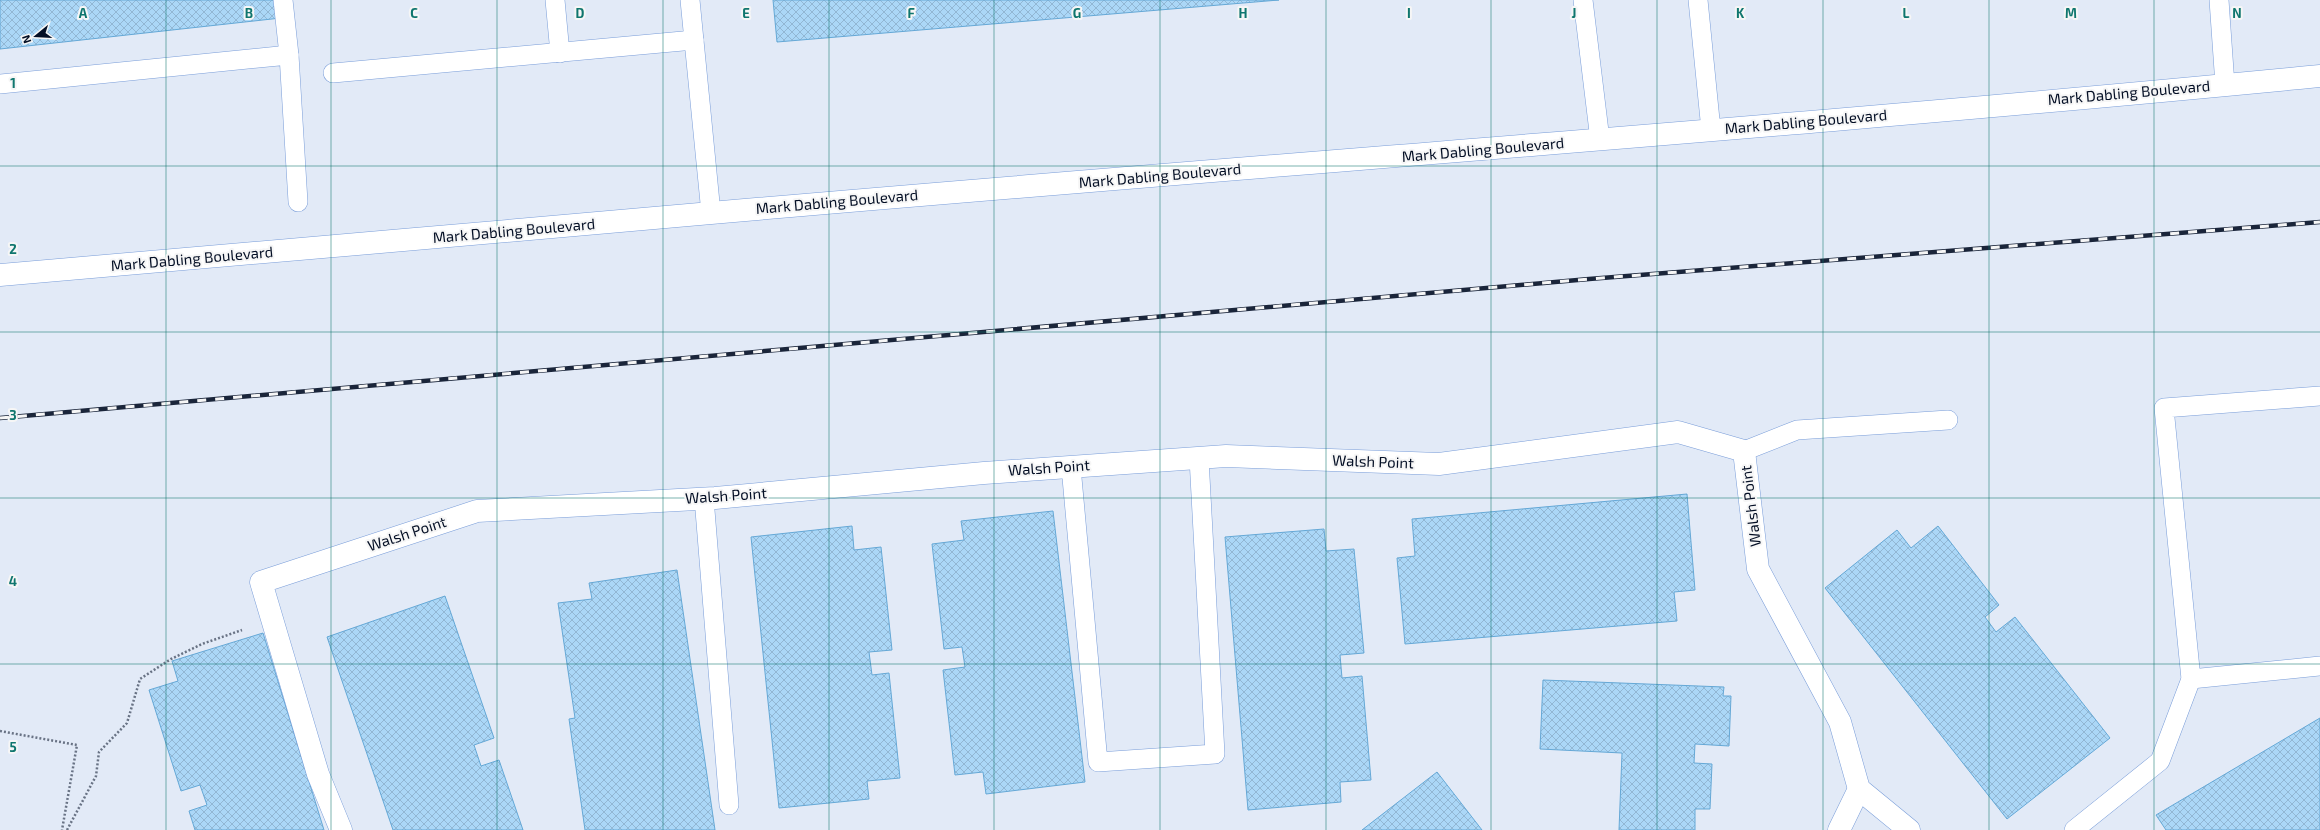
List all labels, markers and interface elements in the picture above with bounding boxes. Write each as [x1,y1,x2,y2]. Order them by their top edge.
text: A [79,5,88,21]
text: B [245,5,253,21]
text: C [410,5,418,21]
text: D [576,5,585,21]
text: E [742,5,750,21]
text: F [907,5,915,21]
text: G [1073,5,1081,21]
text: H [1239,5,1248,21]
text: I [1407,5,1411,21]
text: J [1572,5,1576,21]
text: K [1736,5,1745,21]
text: L [1903,5,1910,21]
text: M [2065,5,2077,21]
text: N [2232,5,2242,21]
north arrow [16,16,56,56]
text: N [19,33,33,45]
text: 1 [10,75,16,91]
street label: Mark Dabling Boulevard [2047,76,2211,108]
street label: Mark Dabling Boulevard [1724,105,1888,137]
street label: Mark Dabling Boulevard [1401,133,1565,165]
street label: Mark Dabling Boulevard [1078,159,1242,191]
street label: Mark Dabling Boulevard [755,185,919,217]
street label: Mark Dabling Boulevard [432,214,596,246]
text: 2 [9,241,17,257]
street label: Mark Dabling Boulevard [110,242,274,274]
text: 3 [9,407,17,423]
street label: Walsh Point [1332,451,1415,471]
street label: Walsh Point [1007,455,1091,479]
street label: Walsh Point [1736,464,1764,548]
street label: Walsh Point [684,483,768,507]
street label: Walsh Point [365,512,449,554]
text: 4 [9,573,17,589]
text: 5 [9,739,17,755]

